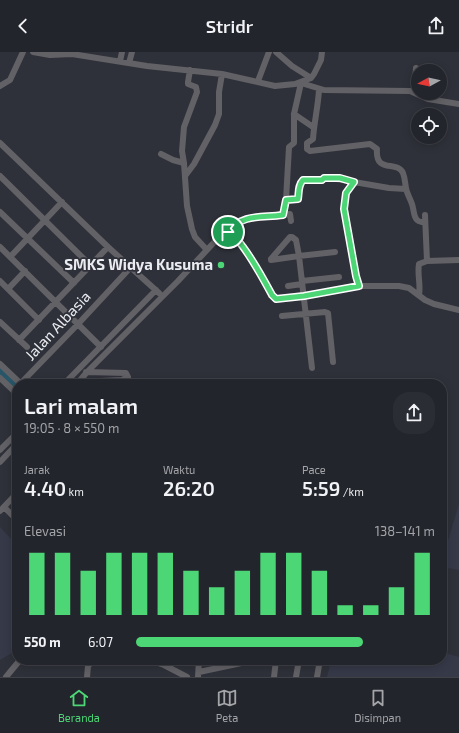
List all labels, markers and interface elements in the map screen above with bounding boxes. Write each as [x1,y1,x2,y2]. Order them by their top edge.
icon: back [12,15,34,37]
text: Stridr [206,15,253,37]
icon: share [425,15,447,37]
north arrow [411,64,447,100]
map controls [411,64,447,144]
button: locate [411,108,447,144]
pin [211,215,245,249]
icon: arrive [217,221,239,243]
place label: SMKS Widya Kusuma [64,255,213,274]
marker: SMKS Widya Kusuma [216,260,226,270]
street label: Jalan Albasia [21,287,94,364]
text: Lari malam [24,392,138,418]
button: share [393,392,435,434]
text: 19:05 · 8 × 550 m [24,420,119,436]
text: Jarak [24,463,50,476]
text: Waktu [163,463,195,476]
text: Pace [302,463,326,476]
text: 4.40 [24,476,66,500]
text: 26:20 [163,476,215,500]
text: 5:59 [302,476,340,500]
text: km [66,485,84,498]
text: /km [340,485,364,498]
text: Elevasi [24,523,66,539]
text: 138–141 m [375,523,435,539]
text: 550 m [24,634,61,650]
text: 6:07 [88,634,113,650]
tab: Beranda [58,687,100,724]
tab: Peta [216,687,238,724]
tab: Disimpan [354,687,401,724]

